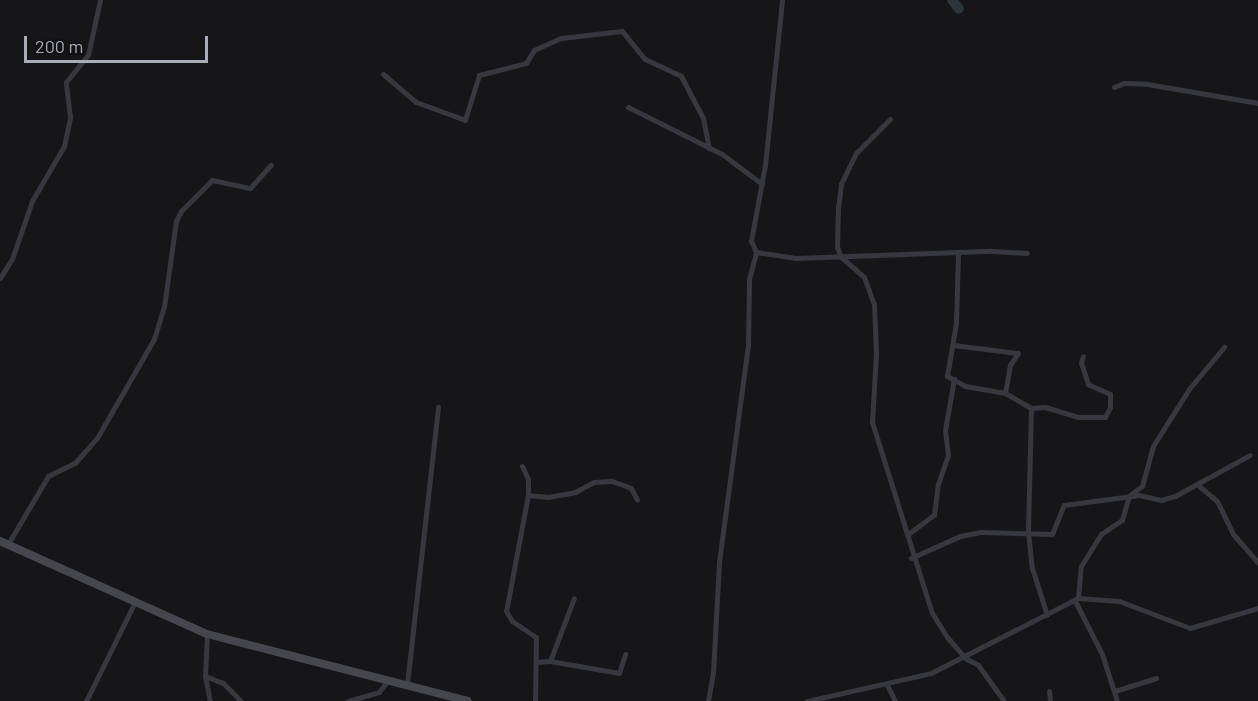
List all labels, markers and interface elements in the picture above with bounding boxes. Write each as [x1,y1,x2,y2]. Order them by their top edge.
scale bar [27,24,212,62]
text: 200 m [35,35,83,57]

